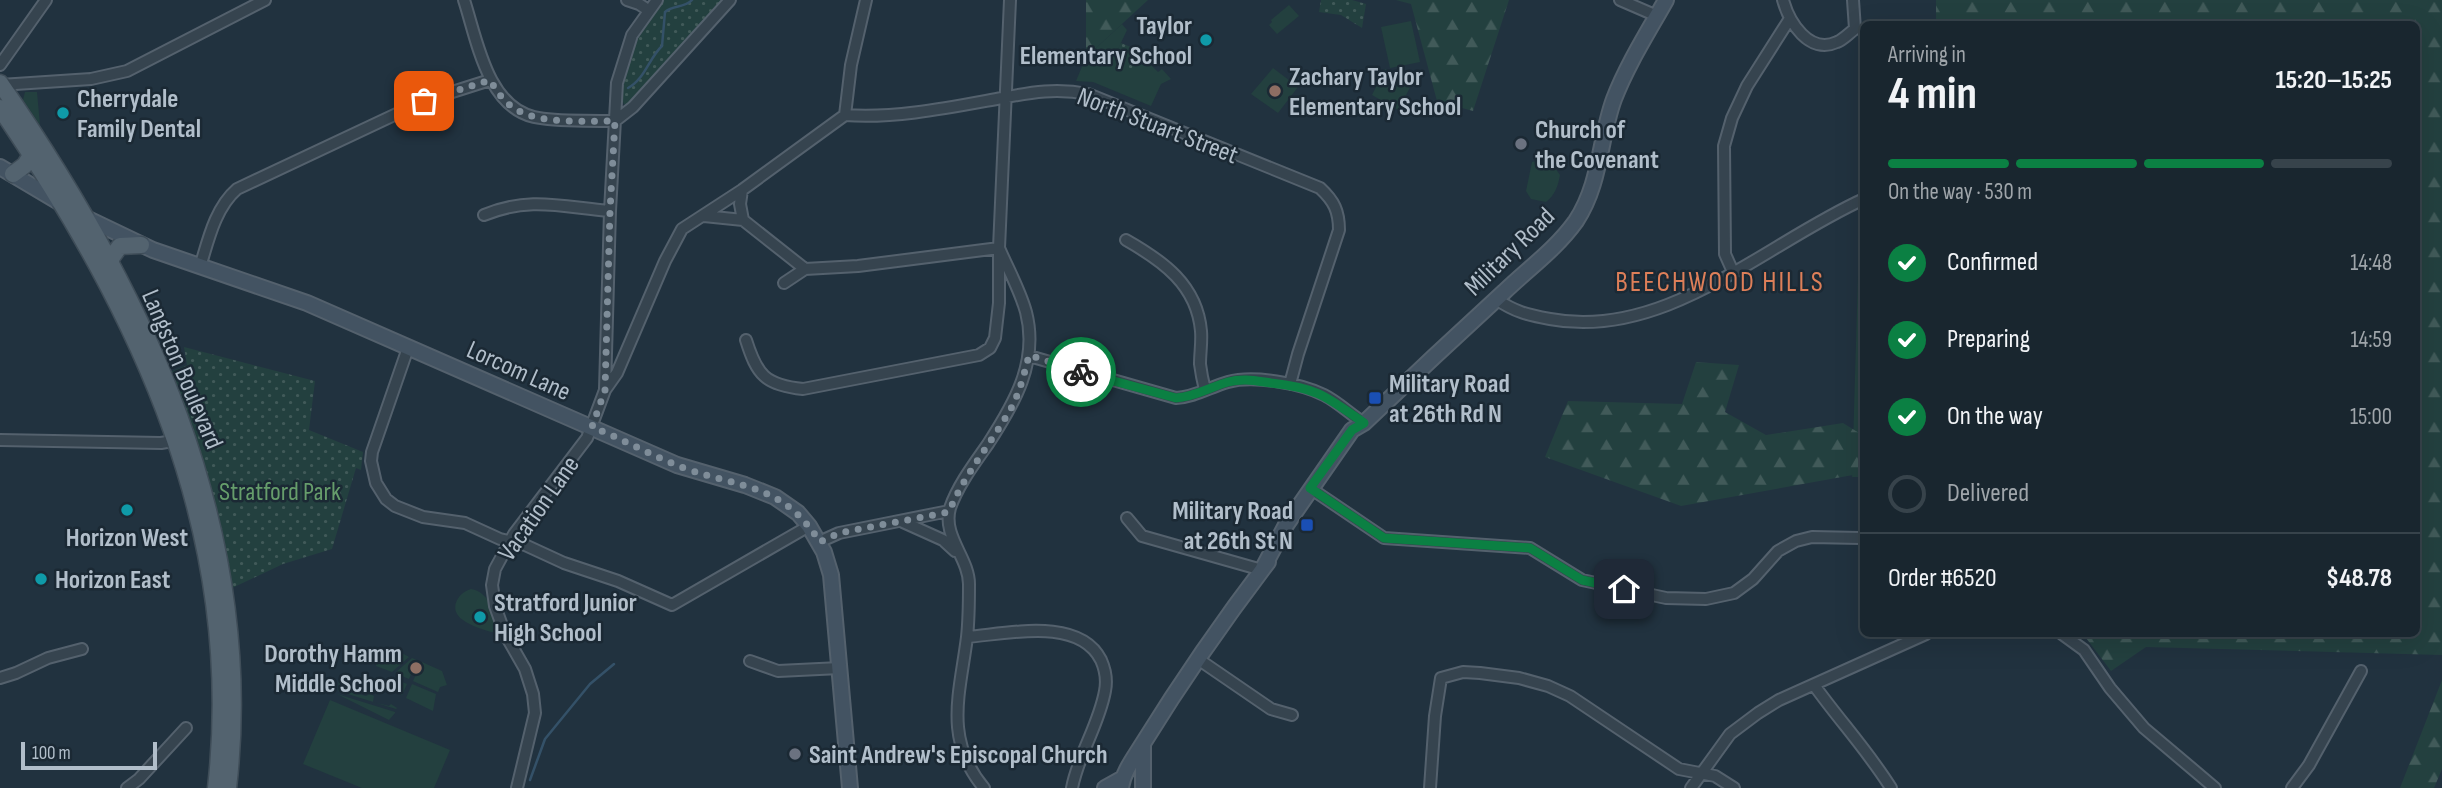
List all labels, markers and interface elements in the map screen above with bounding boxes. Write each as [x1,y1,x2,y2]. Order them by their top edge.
place label: Taylor Elementary School [1020,11,1192,72]
marker: Taylor Elementary School [1198,32,1214,48]
text: Arriving in [1888,41,1966,69]
place label: Zachary Taylor Elementary School [1289,62,1461,123]
text: 15:20–15:25 [2275,65,2392,96]
text: 4 min [1888,67,1977,122]
pin [394,71,454,131]
icon: bag [405,82,443,120]
street label: North Stuart Street [1073,82,1242,171]
marker: Zachary Taylor Elementary School [1267,83,1283,99]
place label: Cherrydale Family Dental [77,84,201,145]
marker: Cherrydale Family Dental [55,105,71,121]
place label: Church of the Covenant [1535,115,1659,176]
marker: Church of the Covenant [1513,136,1529,152]
text: On the way · 530 m [1888,178,2032,206]
street label: Military Road [1458,202,1562,303]
icon: check [1888,244,1926,282]
text: Confirmed [1947,247,2038,278]
text: 14:48 [2350,249,2392,277]
district label: BEECHWOOD HILLS [1615,266,1825,299]
street label: Langston Boulevard [134,285,229,454]
icon: check [1888,321,1926,359]
text: Preparing [1947,324,2030,355]
text: 14:59 [2351,326,2392,354]
street label: Lorcom Lane [462,335,575,408]
courier [1046,337,1116,407]
icon: bike [1062,353,1100,391]
place label: Military Road at 26th Rd N [1389,369,1510,430]
marker: Military Road at 26th Rd N [1367,390,1383,406]
icon: check [1888,398,1926,436]
text: On the way [1947,401,2043,432]
text: 15:00 [2350,403,2392,431]
street label: Vacation Lane [492,450,587,567]
park label: Stratford Park [219,477,341,508]
text: Delivered [1947,478,2029,509]
place label: Military Road at 26th St N [1172,496,1293,557]
marker: Horizon West [119,502,135,518]
marker: Military Road at 26th St N [1299,517,1315,533]
place label: Horizon West [66,523,189,554]
pin [1594,559,1654,619]
text: Order #6520 [1888,563,1997,594]
text: $48.78 [2326,563,2392,594]
place label: Horizon East [55,565,171,596]
icon: home [1605,570,1643,608]
marker: Horizon East [33,571,49,587]
place label: Stratford Junior High School [494,588,637,649]
marker: Stratford Junior High School [472,609,488,625]
place label: Dorothy Hamm Middle School [264,639,402,700]
marker: Dorothy Hamm Middle School [408,660,424,676]
scale bar [21,739,158,771]
place label: Saint Andrew's Episcopal Church [809,740,1108,771]
text: 100 m [32,742,71,765]
marker: Saint Andrew's Episcopal Church [787,746,803,762]

